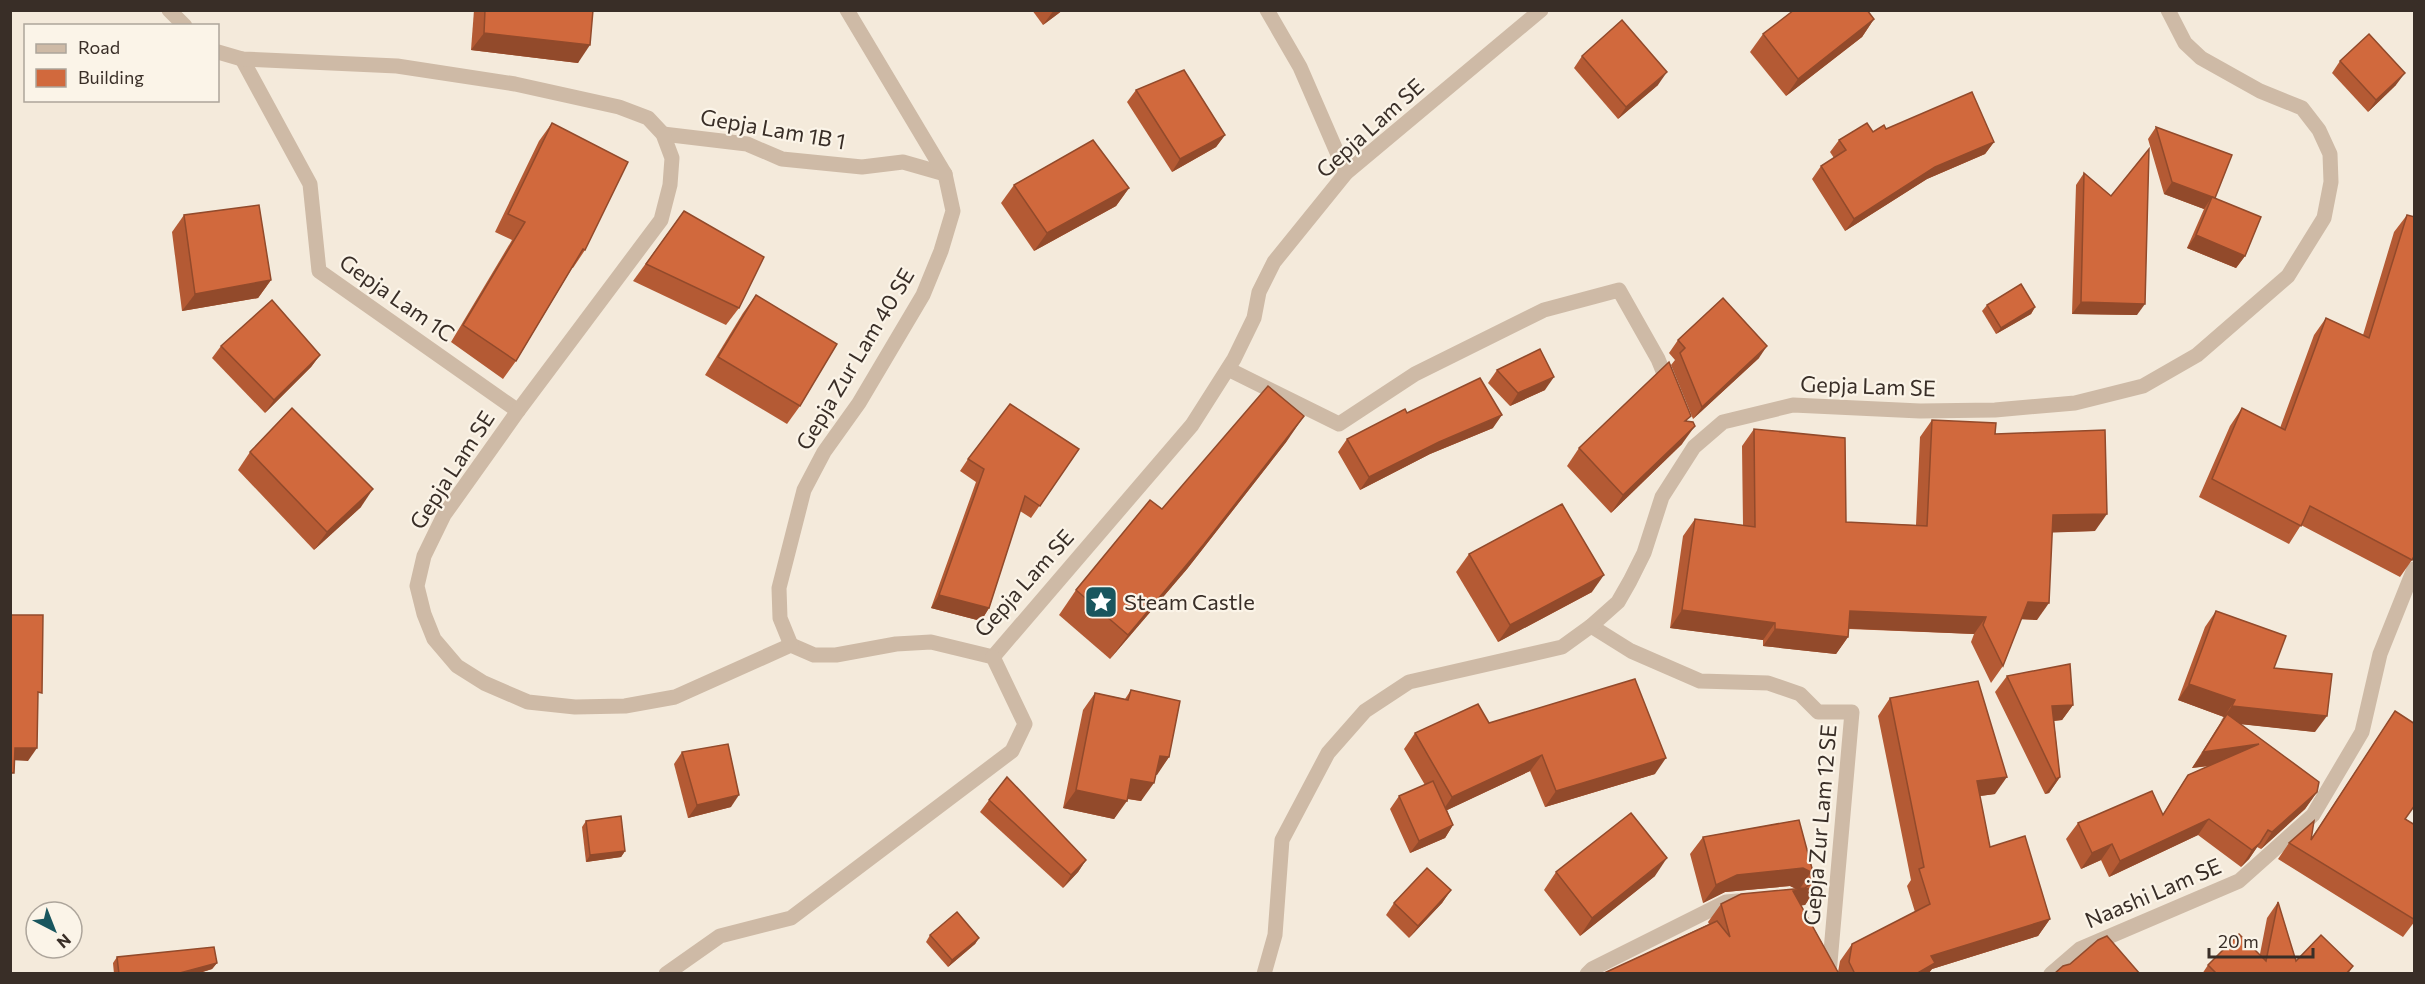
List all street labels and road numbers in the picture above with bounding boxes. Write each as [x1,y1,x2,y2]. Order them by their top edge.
street label: Gepja Lam SE [1310,72,1429,183]
street label: Gepja Lam 1B 1 [698,102,848,155]
street label: Gepja Lam 1C [335,248,460,347]
street label: Gepja Zur Lam 40 SE [790,263,920,455]
street label: Gepja Lam SE [1800,370,1936,401]
street label: Gepja Lam SE [403,406,500,534]
street label: Gepja Lam SE [968,523,1079,642]
street label: Gepja Zur Lam 12 SE [1797,723,1842,926]
street label: Naashi Lam SE [2081,852,2225,933]

